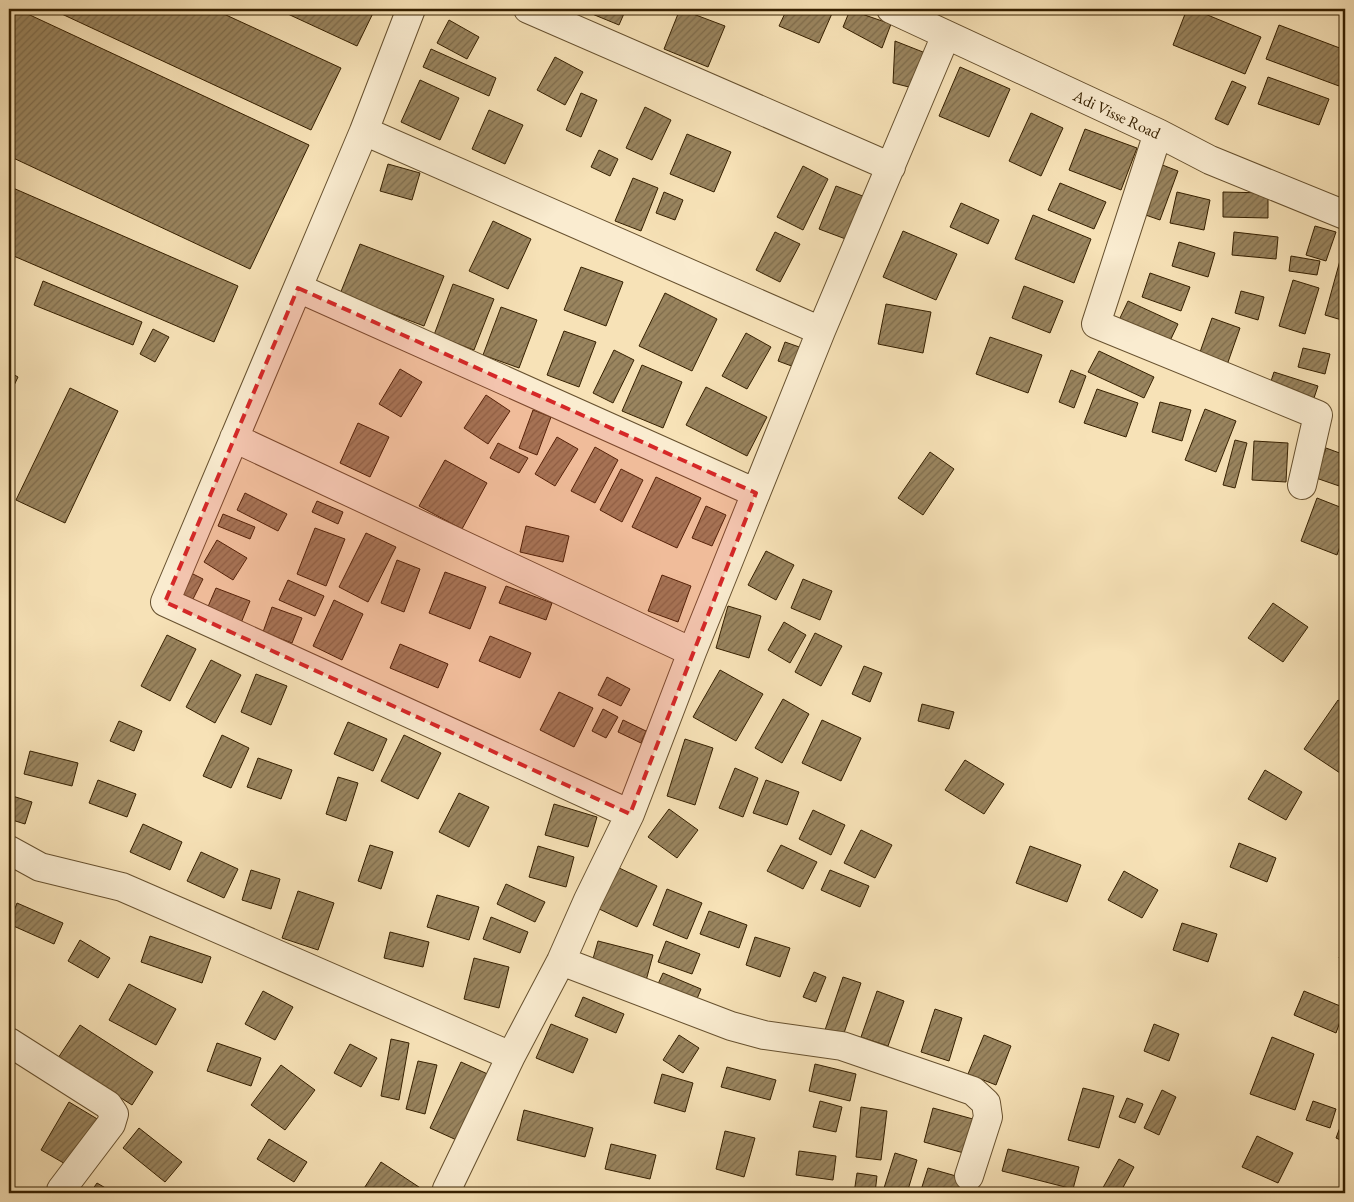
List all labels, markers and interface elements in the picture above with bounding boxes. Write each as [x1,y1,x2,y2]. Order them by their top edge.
street label: Adi Visse Road [1069,85,1165,144]

